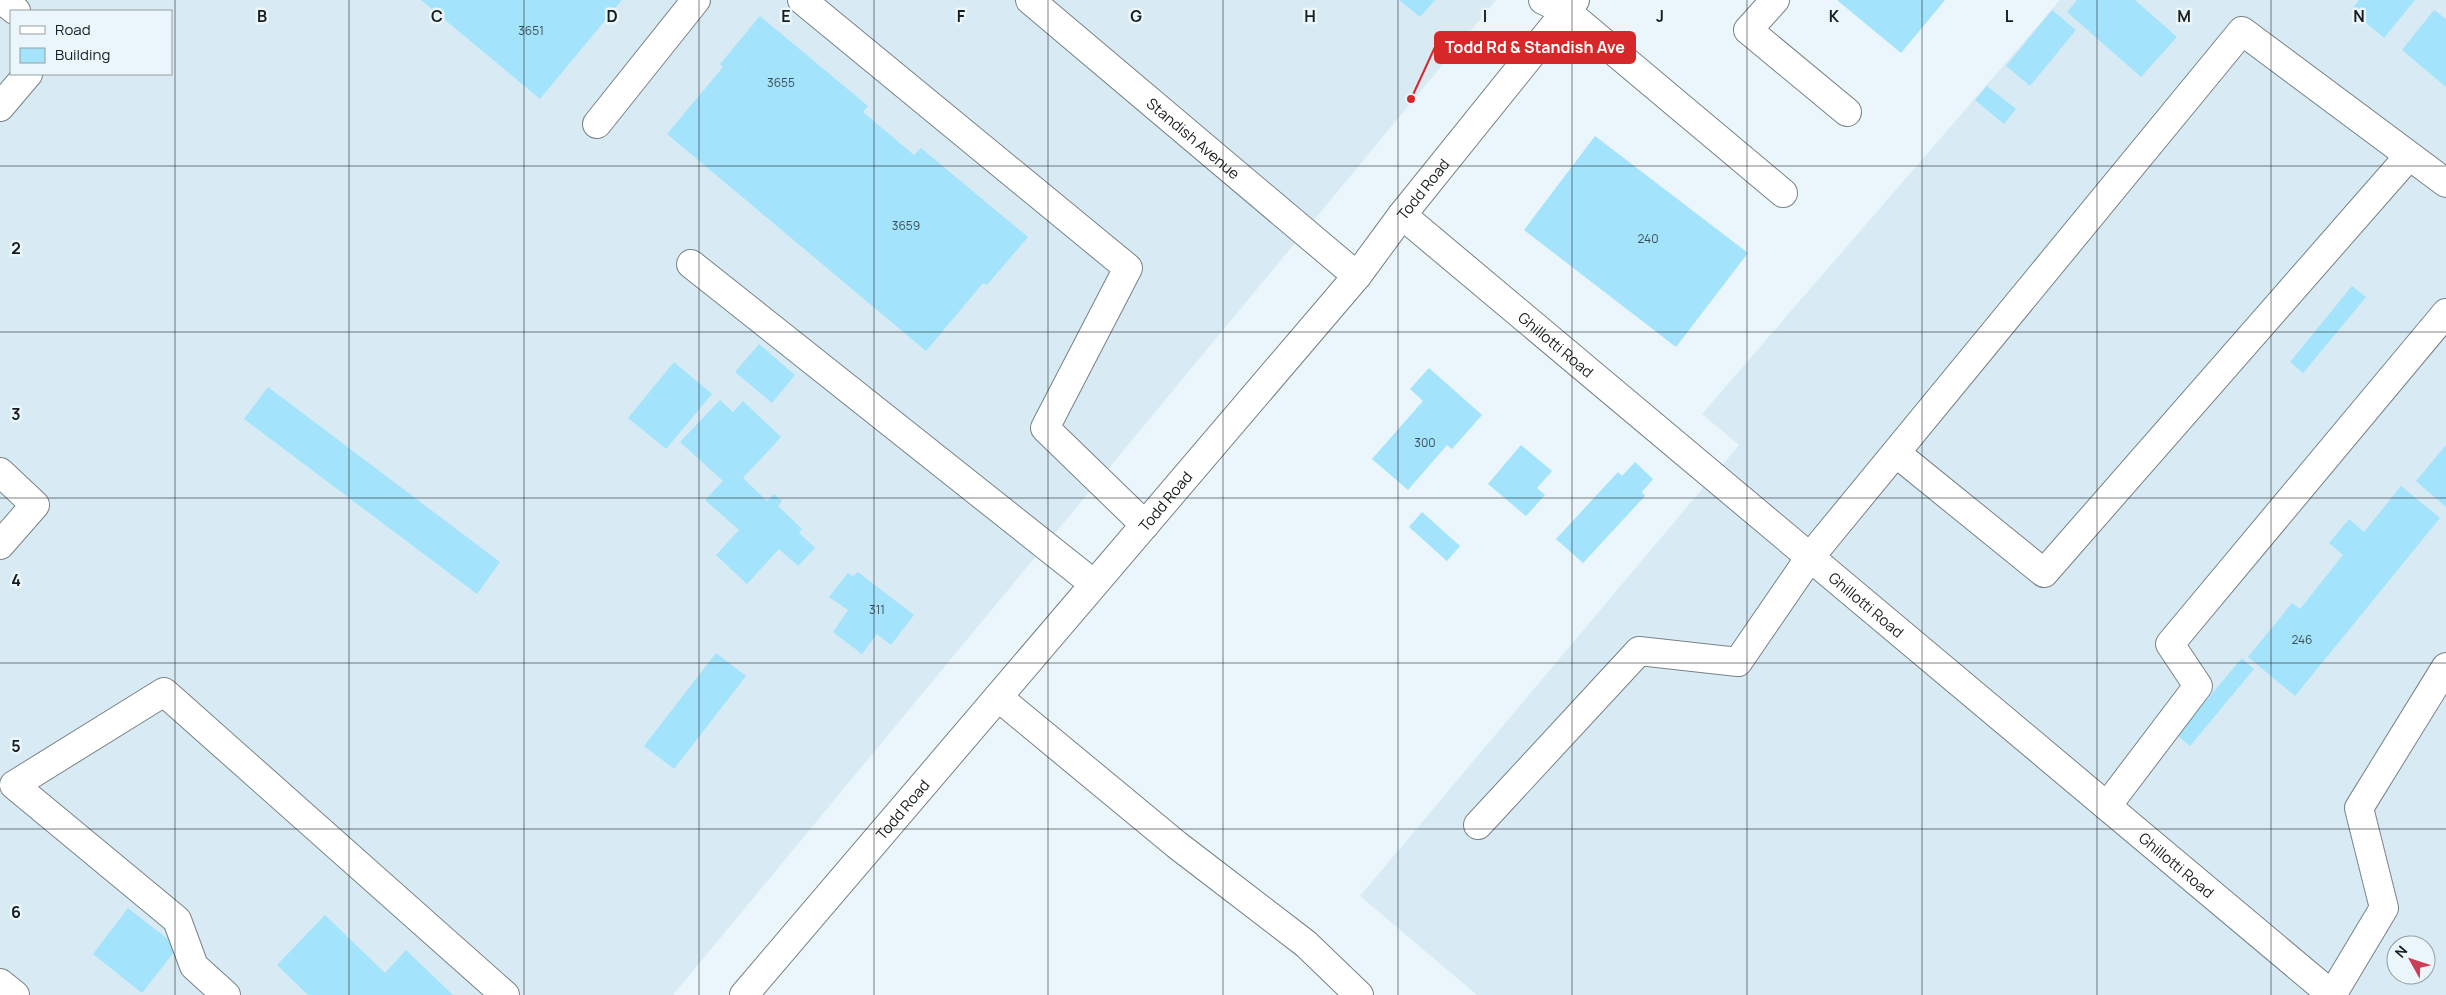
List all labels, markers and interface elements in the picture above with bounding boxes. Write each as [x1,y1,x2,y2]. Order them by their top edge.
text: B [257,5,267,27]
text: C [431,5,443,27]
text: D [606,5,618,27]
text: E [781,5,791,27]
text: F [957,5,966,27]
text: G [1130,5,1142,27]
text: H [1304,5,1316,27]
text: I [1483,5,1487,27]
text: J [1656,5,1664,27]
text: K [1829,5,1840,27]
text: L [2005,5,2014,27]
text: M [2177,5,2191,27]
text: N [2353,5,2365,27]
legend [10,10,172,75]
text: Road [55,19,91,40]
house number: 3651 [518,22,544,39]
callout: Todd Rd & Standish Ave [1435,32,1635,63]
text: Todd Rd & Standish Ave [1445,36,1625,58]
text: Building [55,44,110,65]
house number: 3655 [767,74,795,91]
street label: Standish Avenue [1142,93,1245,184]
street label: Todd Road [1392,154,1454,224]
house number: 3659 [892,217,920,234]
house number: 240 [1638,230,1659,247]
text: 2 [11,237,21,259]
street label: Ghillotti Road [1514,307,1598,382]
text: 3 [11,403,21,425]
house number: 300 [1414,434,1436,451]
street label: Todd Road [1133,467,1197,536]
street label: Ghillotti Road [1824,567,1908,642]
text: 4 [11,569,21,591]
house number: 311 [869,601,885,618]
house number: 246 [2291,631,2313,648]
text: 5 [11,735,21,757]
street label: Todd Road [871,775,934,844]
street label: Ghillotti Road [2135,827,2219,902]
text: 6 [11,901,21,923]
north arrow [2386,935,2436,985]
text: N [2390,941,2411,961]

